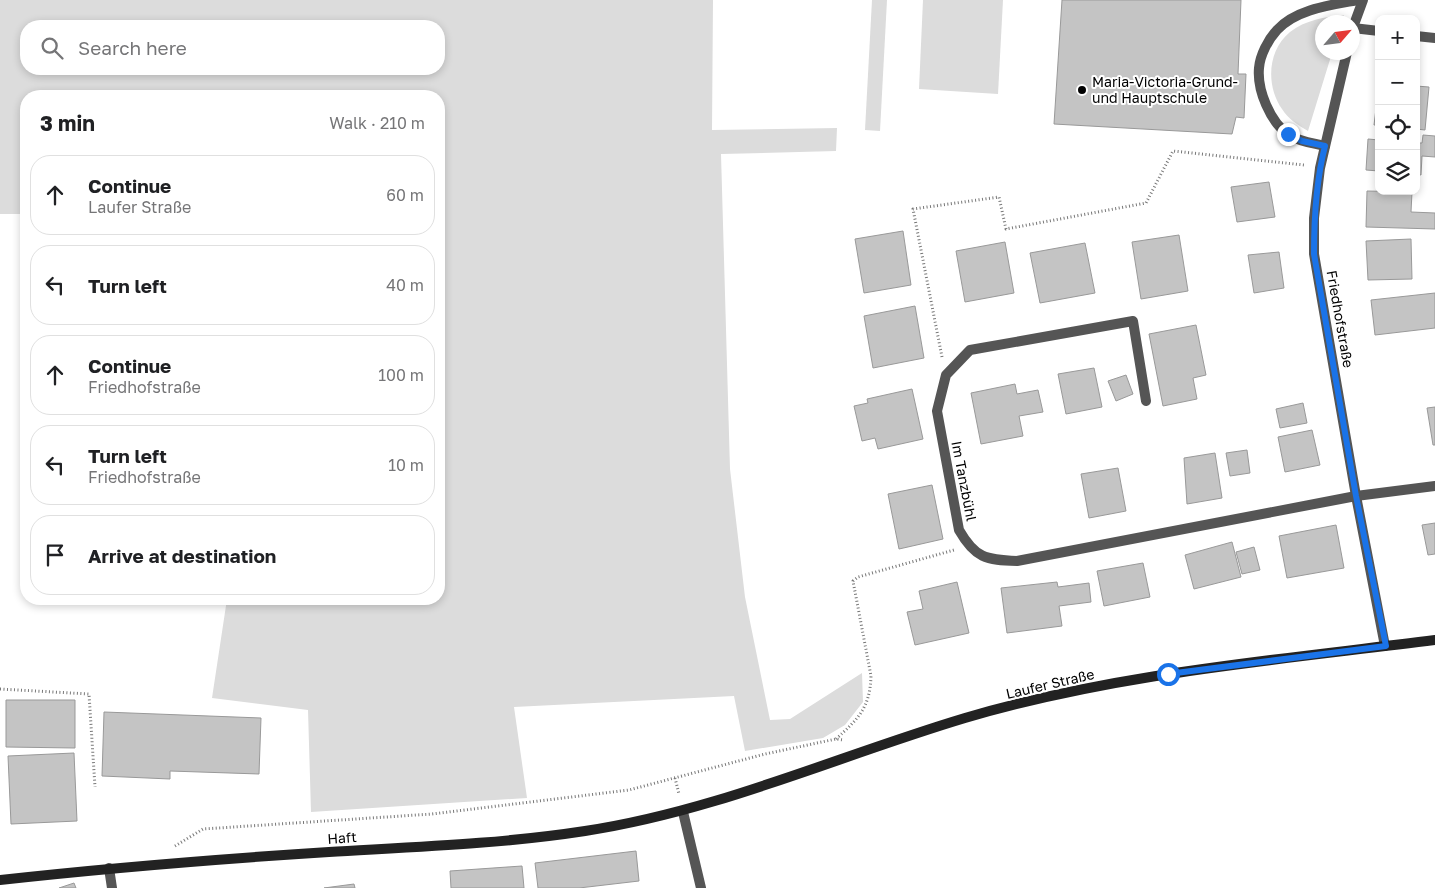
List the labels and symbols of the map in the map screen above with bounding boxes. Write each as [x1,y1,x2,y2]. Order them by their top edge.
north arrow [1315,15,1360,60]
place label: Maria-Victoria-Grund- und Hauptschule [1092,73,1238,106]
marker: Maria-Victoria-Grund- und Hauptschule [1076,84,1088,96]
route end [1277,123,1300,146]
street label: Friedhofstraße [1324,269,1357,369]
street label: Im Tanzbühl [948,439,981,523]
route start [1157,663,1180,686]
street label: Laufer Straße [1004,665,1096,702]
street label: Haft [327,828,357,847]

